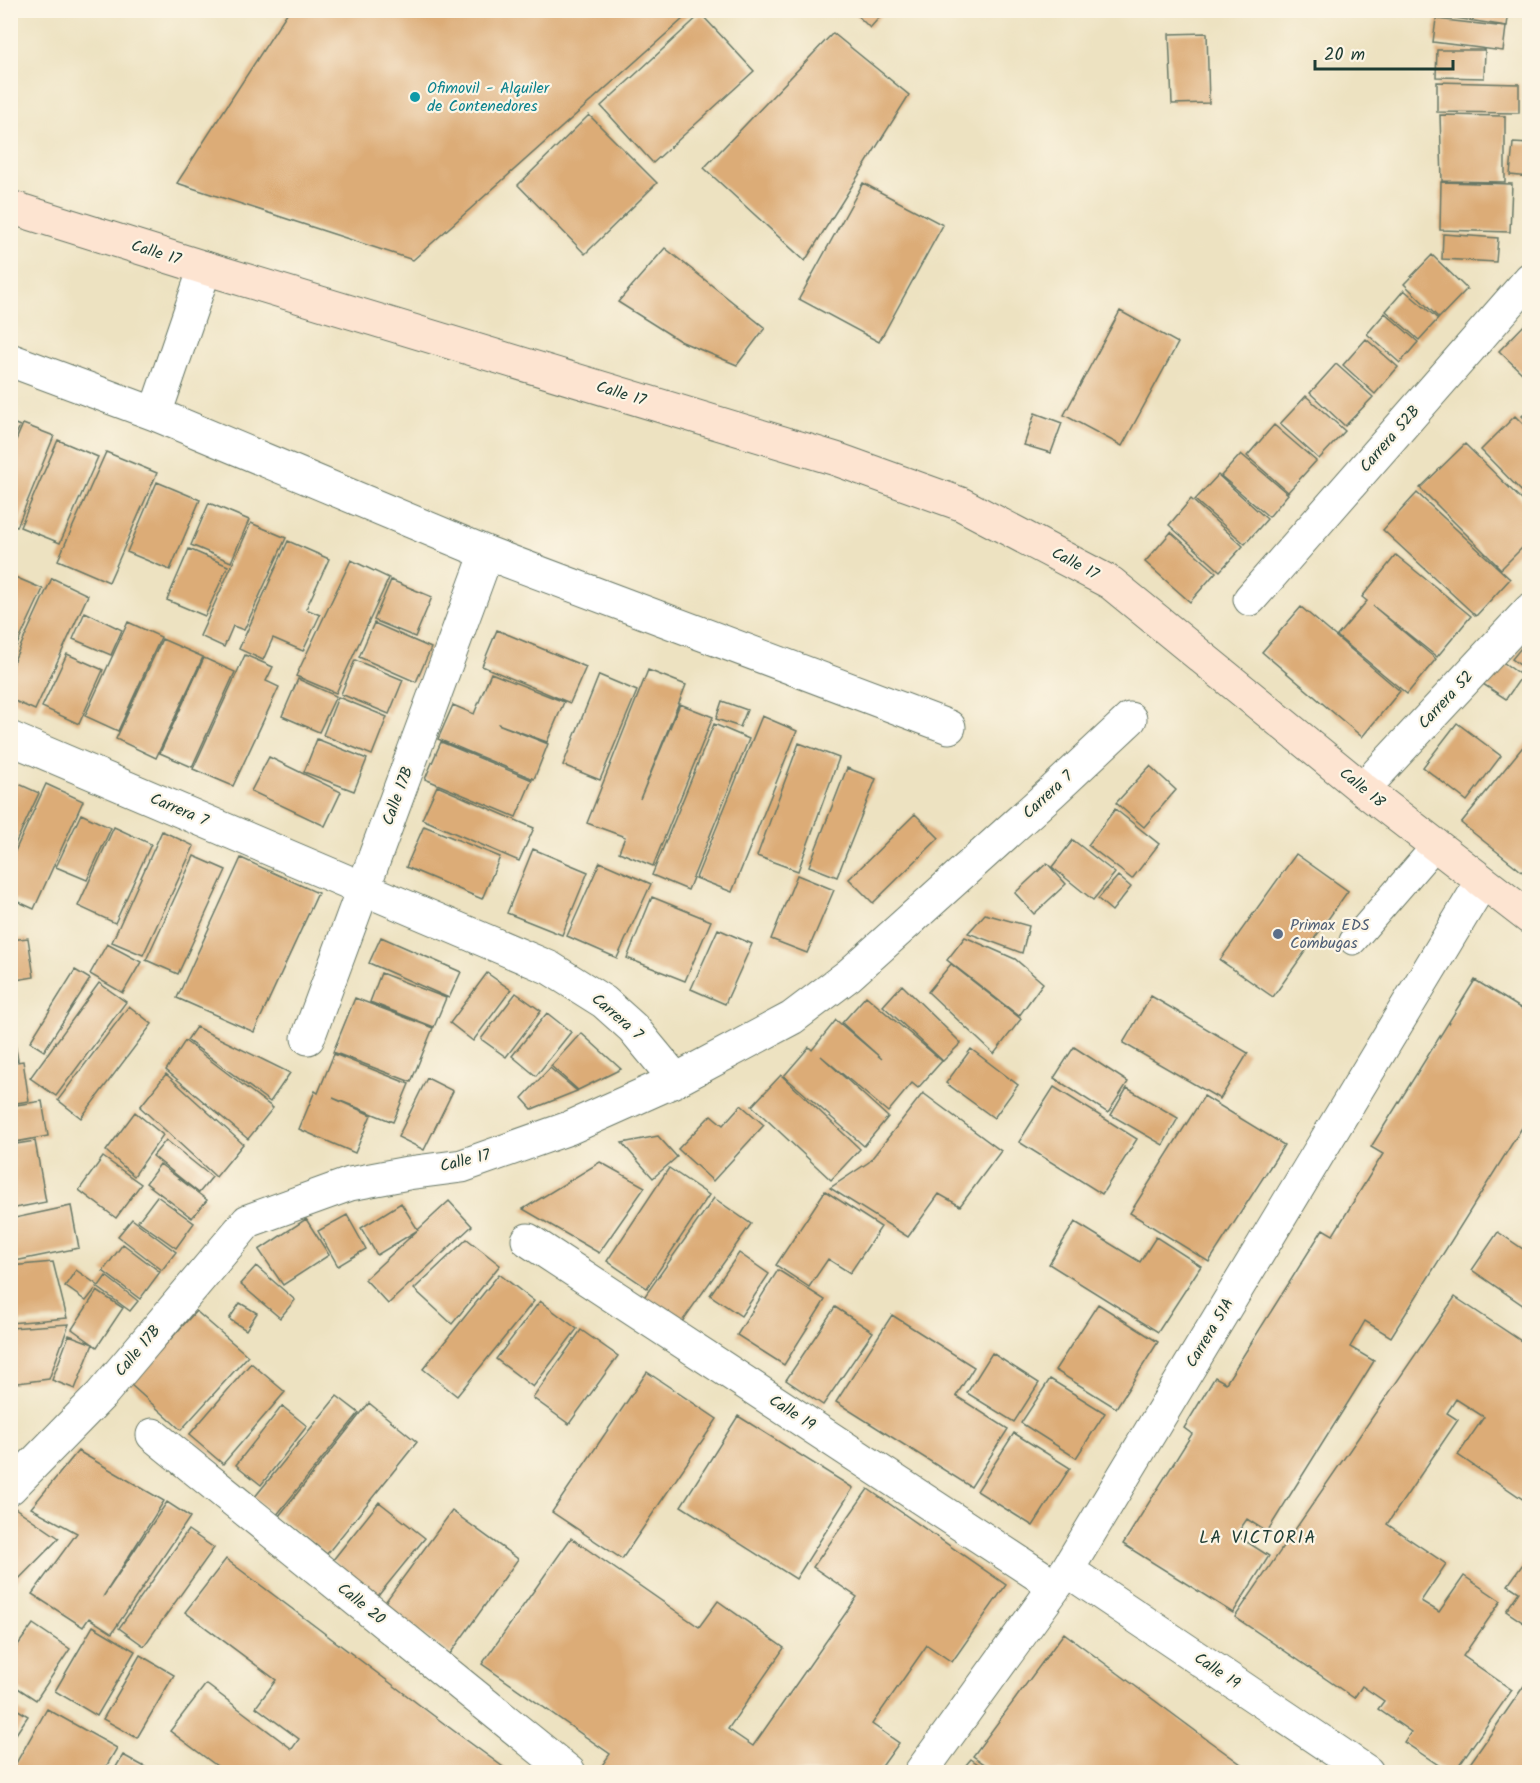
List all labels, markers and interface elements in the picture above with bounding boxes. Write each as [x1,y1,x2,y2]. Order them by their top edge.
scale bar [1315,33,1453,71]
text: 20 m [1324,41,1365,70]
place label: Ofimovil - Alquiler de Contenedores [427,76,551,119]
marker: Ofimovil - Alquiler de Contenedores [408,90,422,104]
street label: Calle 17 [128,234,185,273]
street label: Calle 17 [593,375,650,414]
street label: Carrera 52B [1354,400,1426,478]
street label: Calle 17 [1047,541,1104,587]
street label: Carrera 52 [1412,665,1480,735]
street label: Calle 18 [1333,762,1391,815]
street label: Calle 17B [376,763,420,829]
street label: Carrera 7 [1017,764,1079,825]
street label: Carrera 7 [146,786,213,834]
place label: Primax EDS Combugas [1290,913,1370,956]
marker: Primax EDS Combugas [1271,927,1285,941]
street label: Carrera 7 [586,987,649,1047]
street label: Calle 17 [437,1143,493,1179]
street label: Carrera 51A [1179,1293,1241,1373]
street label: Calle 17B [109,1320,167,1382]
street label: Calle 19 [764,1389,821,1438]
district label: LA VICTORIA [1199,1524,1317,1553]
street label: Calle 20 [331,1577,391,1631]
street label: Calle 19 [1189,1646,1245,1696]

